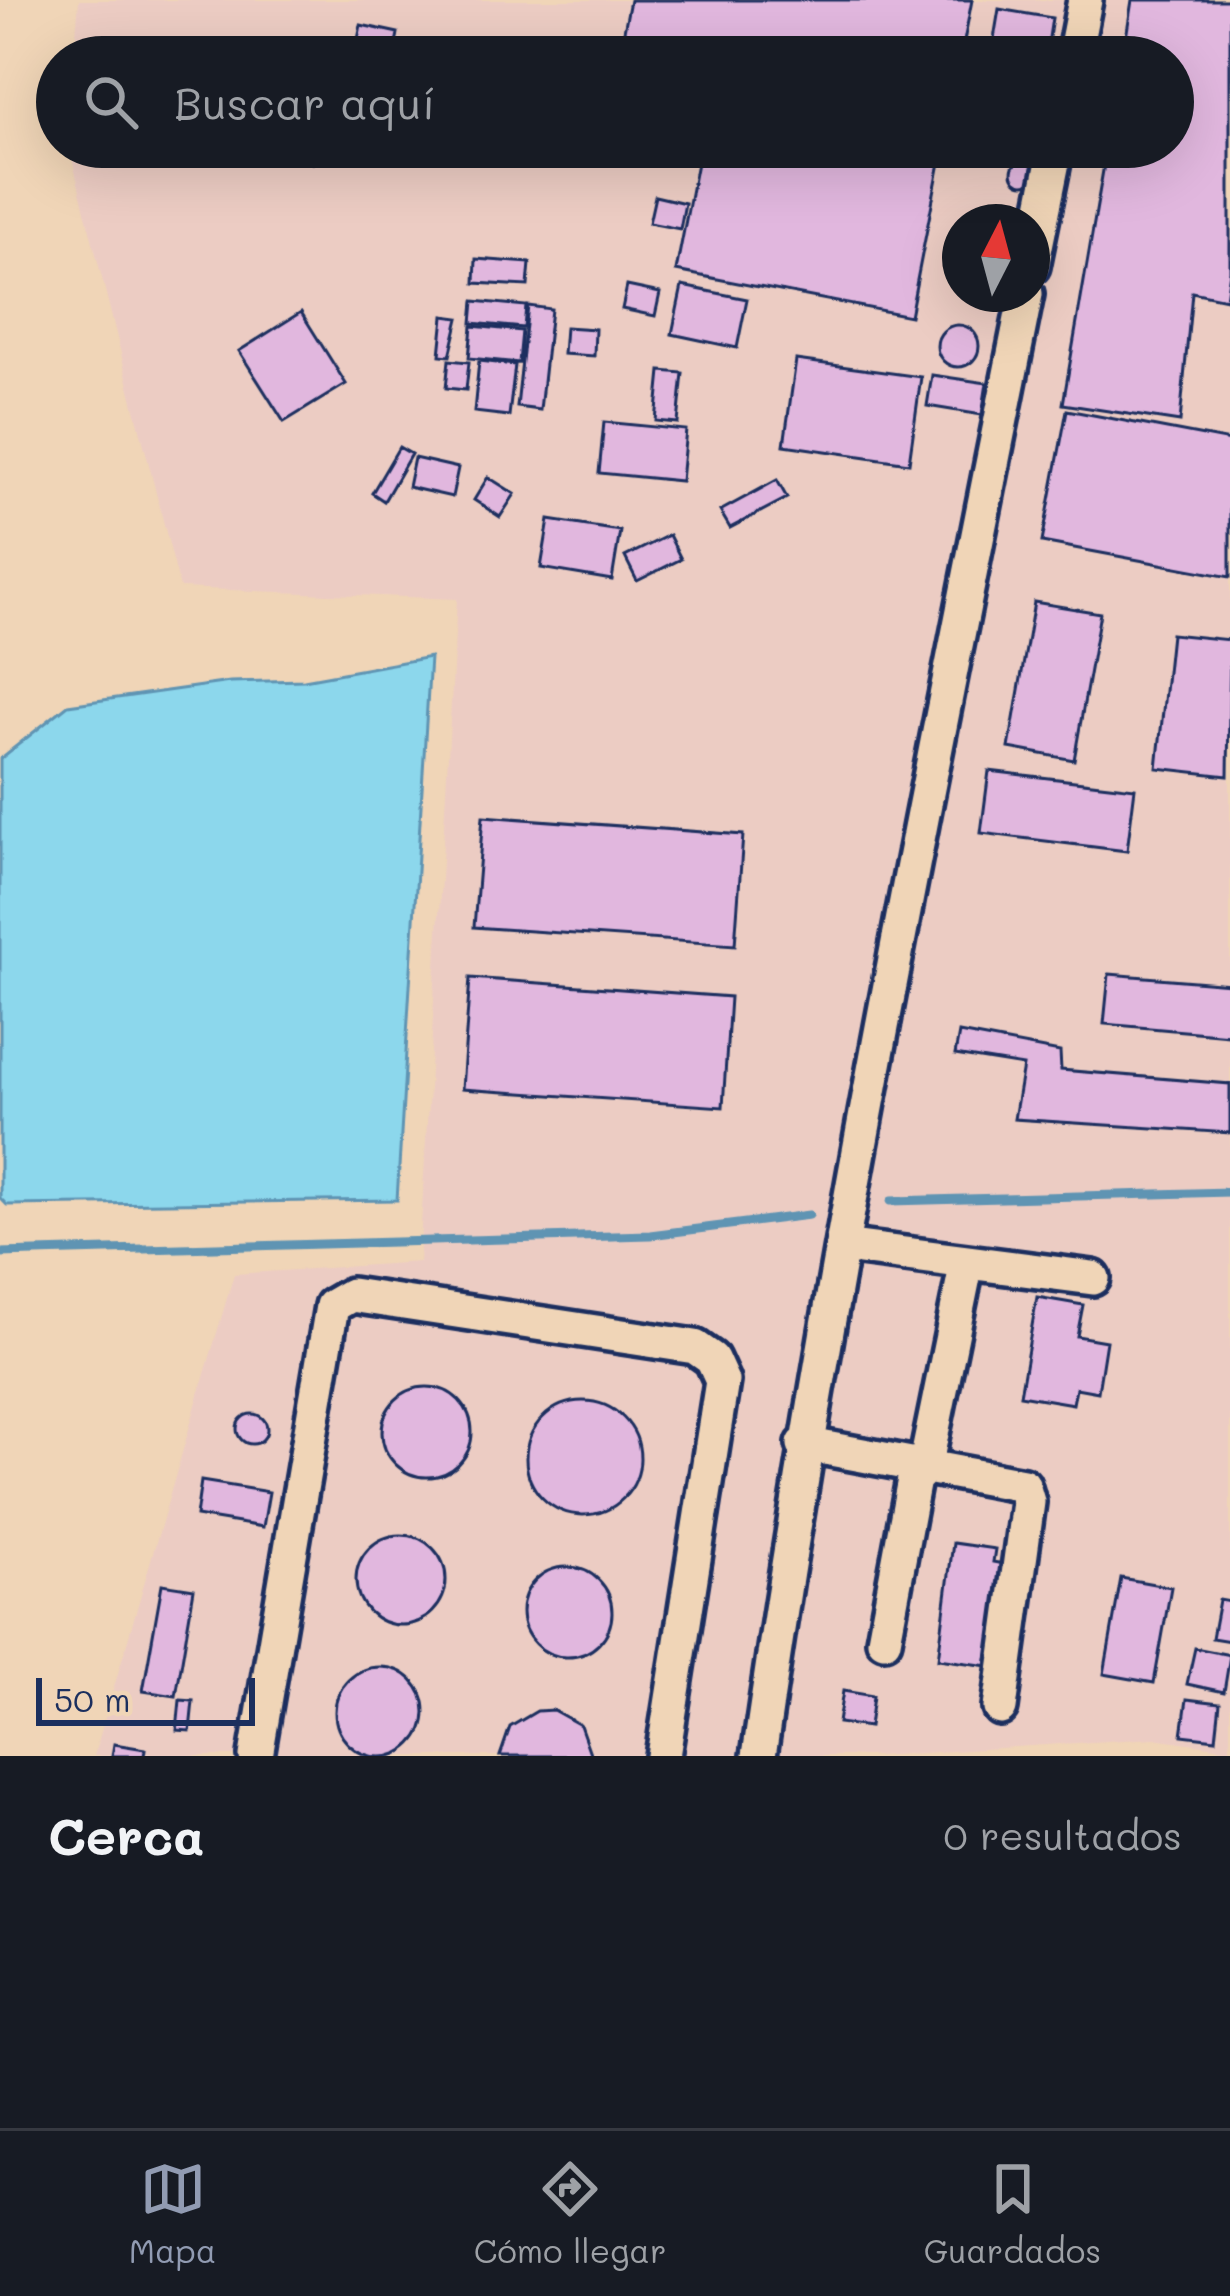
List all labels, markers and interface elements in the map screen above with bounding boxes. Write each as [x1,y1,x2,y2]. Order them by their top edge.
search box [36,36,1194,168]
icon: search [78,69,144,135]
text: Buscar aquí [174,73,436,131]
north arrow [942,204,1050,312]
scale bar [36,1672,255,1725]
text: 50 m [54,1677,130,1720]
text: Cerca [48,1801,205,1868]
text: 0 resultados [943,1809,1182,1860]
tab: Mapa [129,2156,216,2271]
tab: Cómo llegar [474,2156,666,2271]
tab: Guardados [924,2156,1101,2271]

